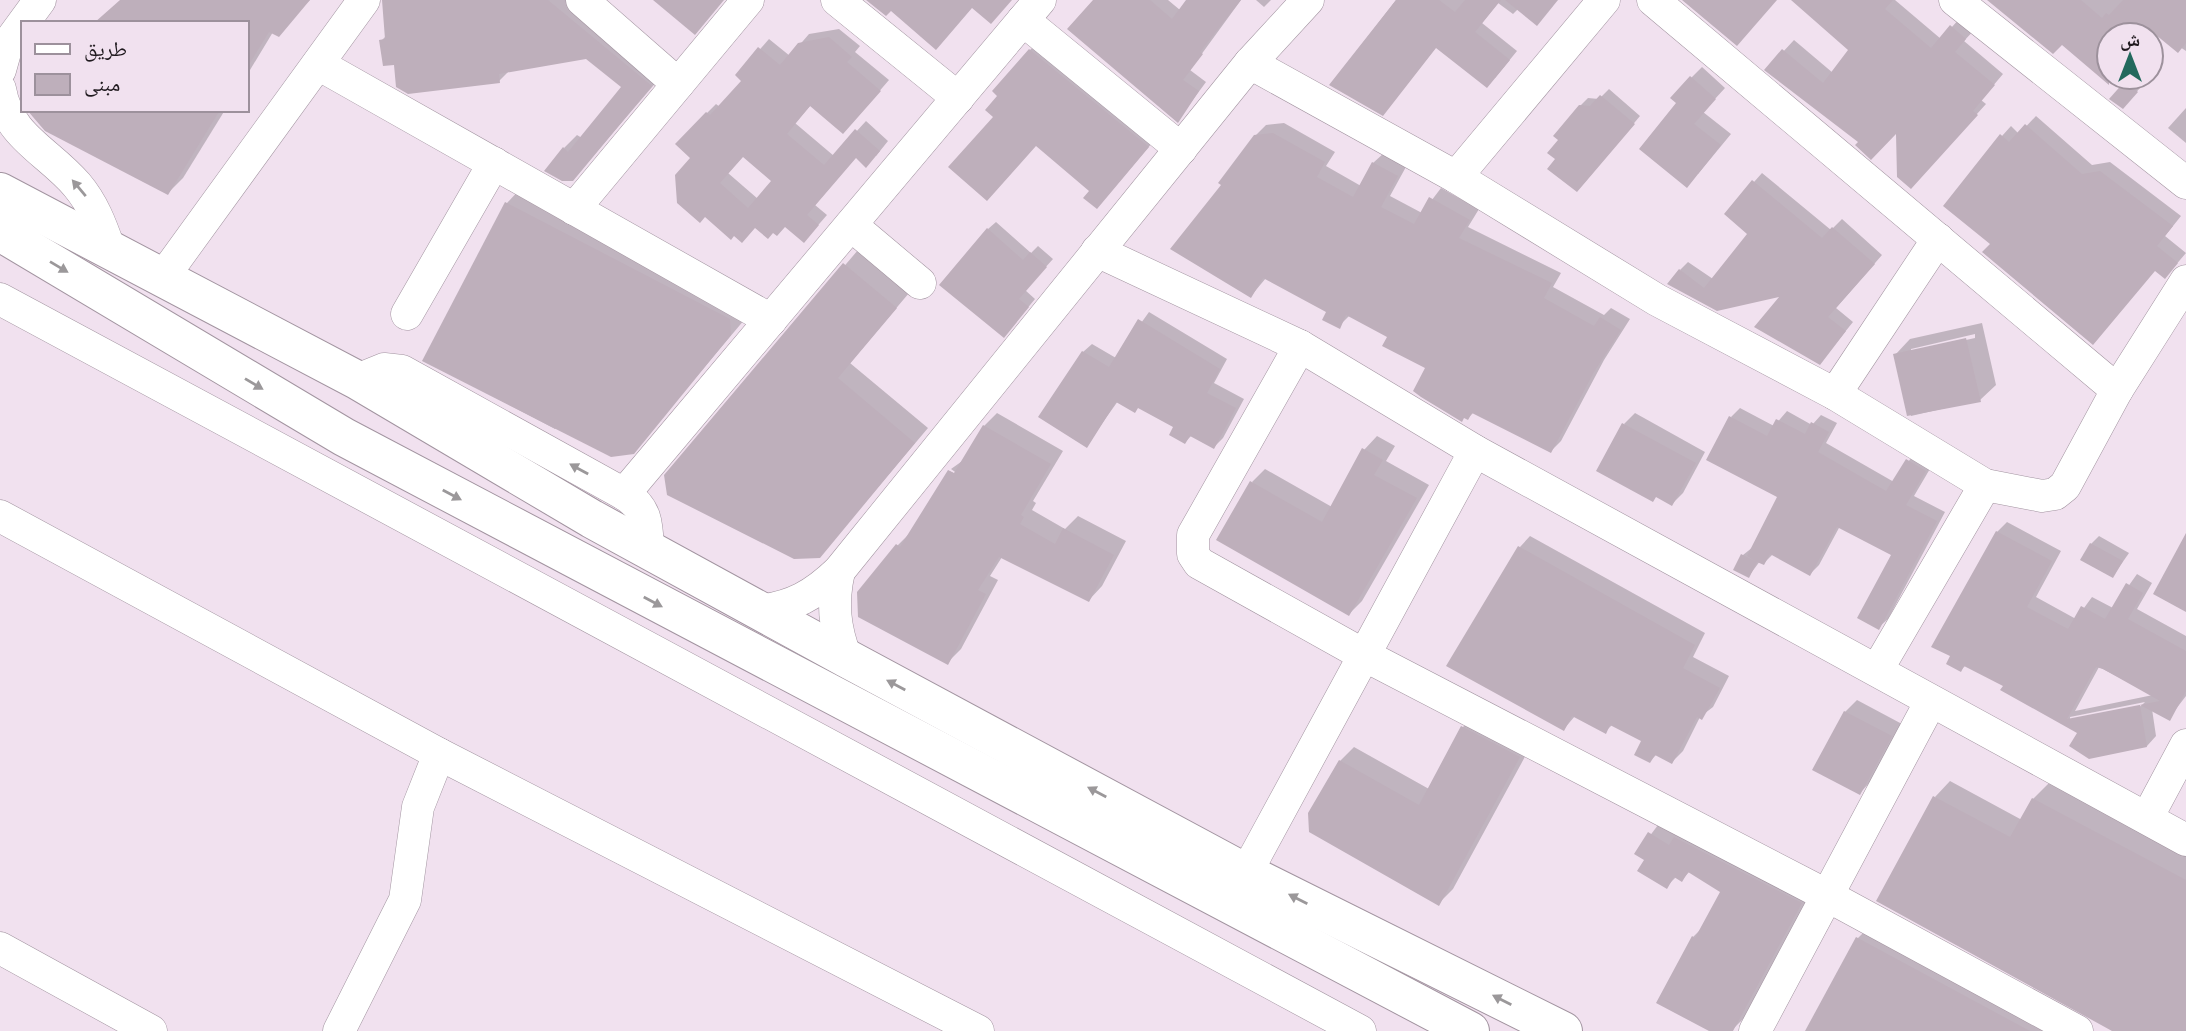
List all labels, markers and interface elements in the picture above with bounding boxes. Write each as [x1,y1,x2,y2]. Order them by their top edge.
legend [21,21,248,112]
north arrow [2095,21,2165,91]
text: ش [2120,26,2140,52]
text: طريق [84,34,127,62]
text: مبنى [84,69,120,97]
one-way arrow [72,179,87,196]
one-way arrow [49,261,68,273]
one-way arrow [244,377,263,390]
one-way arrow [569,463,588,475]
one-way arrow [442,489,462,501]
one-way arrow [643,596,663,607]
one-way arrow [887,679,906,691]
one-way arrow [1087,787,1107,798]
one-way arrow [1288,893,1308,904]
one-way arrow [1491,995,1511,1007]

